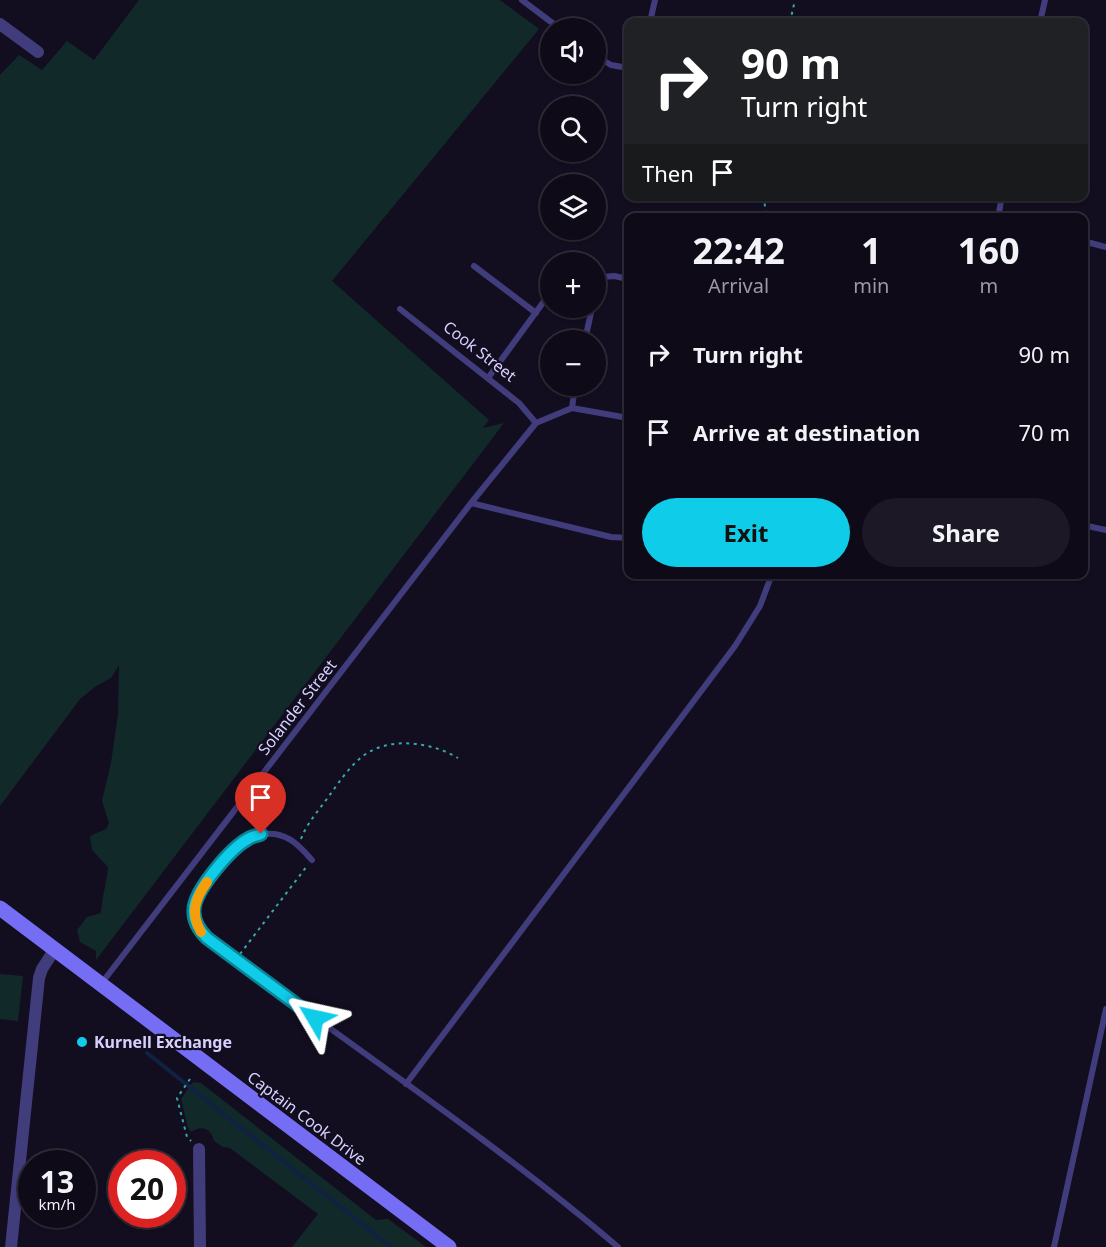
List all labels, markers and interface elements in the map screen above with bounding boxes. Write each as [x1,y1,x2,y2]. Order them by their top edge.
map controls [540,18,606,396]
button: sound [540,18,606,84]
text: 90 m [741,34,841,91]
icon: right [642,42,720,120]
text: Turn right [741,88,867,125]
button: search [540,96,606,162]
icon: arrive [706,156,739,189]
text: Then [642,158,694,188]
button: layers [540,174,606,240]
text: 22:42 [692,226,785,275]
text: 1 [861,226,882,275]
text: 160 [958,226,1020,275]
button: + [540,252,606,318]
text: Arrival [708,272,769,299]
text: min [853,272,889,299]
text: m [979,272,998,299]
street label: Cook Street [439,316,521,387]
button: − [540,330,606,396]
icon: right [642,338,675,371]
text: Turn right [693,339,803,369]
text: 90 m [1019,339,1070,369]
icon: arrive [642,416,675,449]
text: Arrive at destination [693,417,920,447]
text: 70 m [1019,417,1070,447]
button: Exit [642,498,850,567]
button: Share [862,498,1070,567]
street label: Solander Street [253,654,341,759]
pin [235,772,286,834]
icon: arrive [244,781,277,814]
position arrow [283,986,347,1050]
place label: Kurnell Exchange [94,1031,232,1053]
marker: Kurnell Exchange [75,1035,89,1049]
street label: Captain Cook Drive [243,1066,371,1170]
speed limit sign: 20 [108,1150,186,1228]
text: 13 [40,1161,74,1202]
text: km/h [39,1194,75,1214]

